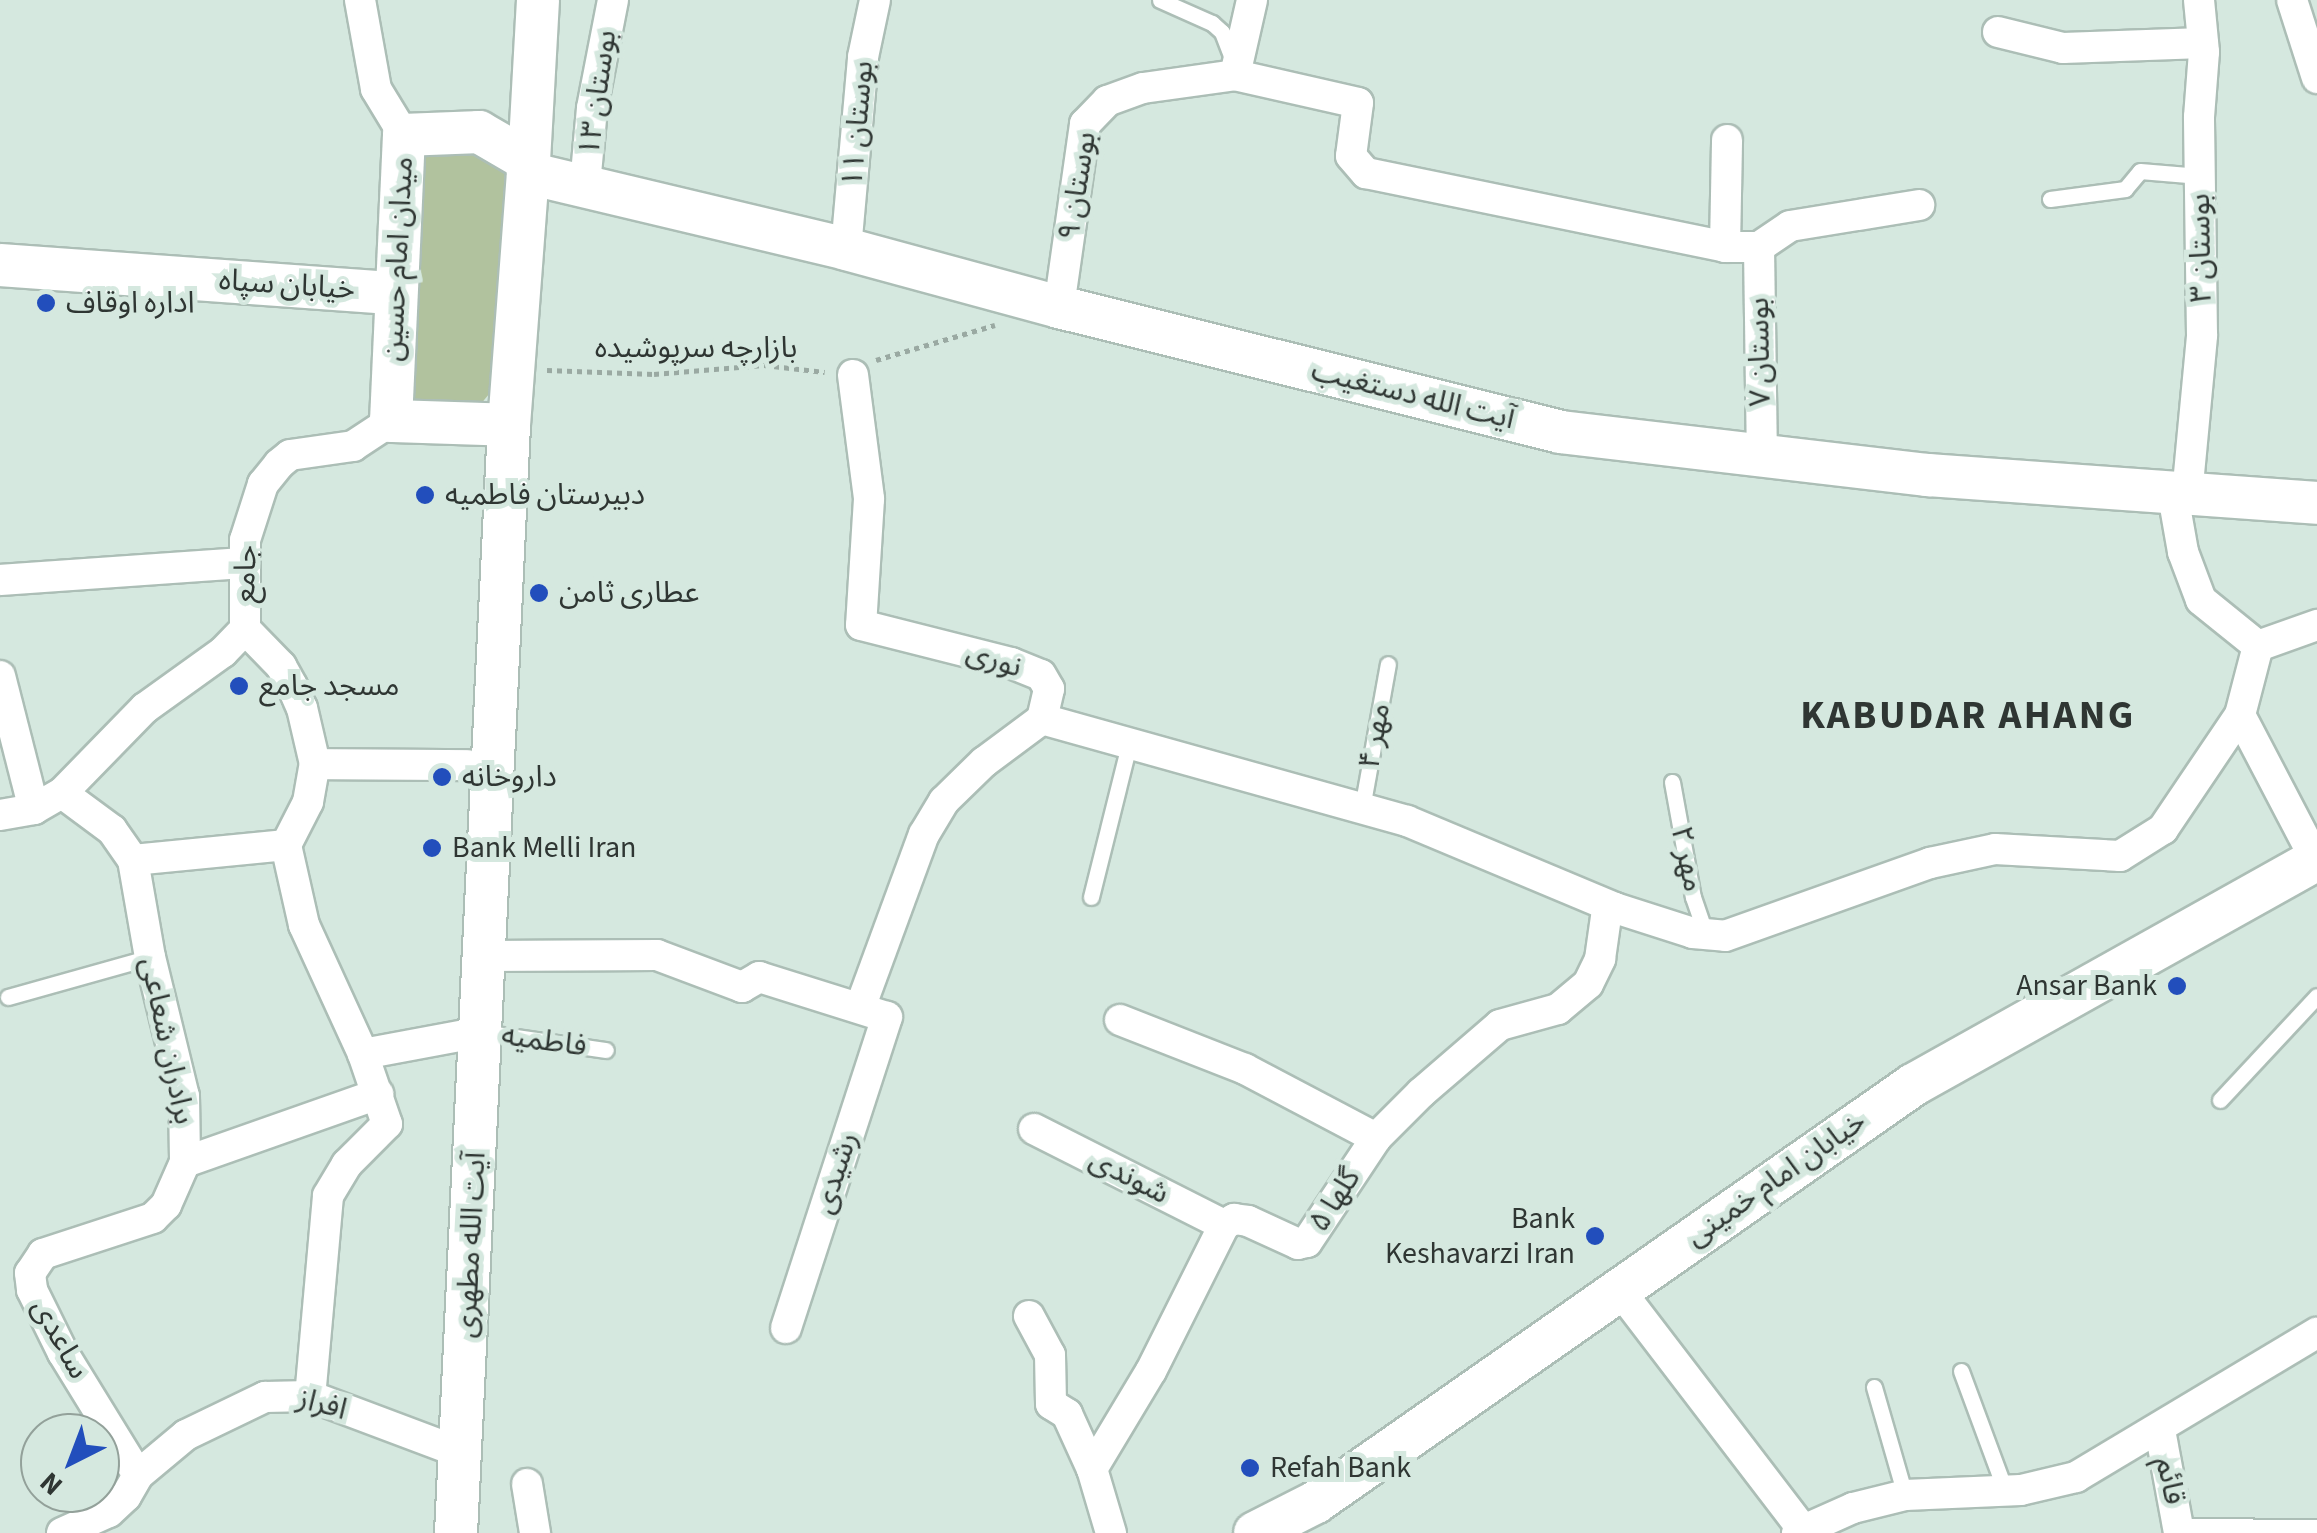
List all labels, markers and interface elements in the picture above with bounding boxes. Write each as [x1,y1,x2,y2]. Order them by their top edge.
street label: بوستان ۱۳ [571,28,625,158]
street label: بوستان ۱۱ [835,59,881,189]
street label: بوستان ۹ [1052,129,1104,243]
street label: میدان امام حسین [375,156,421,362]
street label: بوستان ۳ [2182,193,2220,303]
street label: خیابان سپاه [218,262,356,308]
place label: اداره اوقاف [66,285,195,321]
marker: اداره اوقاف [35,292,57,314]
street label: بوستان ۷ [1741,297,1779,407]
street label: بازارچه سرپوشیده [595,330,797,366]
street label: آیت الله دستغیب [1308,352,1518,438]
place label: دبیرستان فاطمیه [445,477,645,513]
marker: دبیرستان فاطمیه [414,484,436,506]
street label: جامع [227,544,265,604]
place label: عطاری ثامن [559,575,699,611]
marker: عطاری ثامن [528,582,550,604]
street label: نوری [962,634,1026,686]
place label: مسجد جامع [259,668,399,704]
marker: مسجد جامع [228,675,250,697]
district label: KABUDAR AHANG [1800,692,2136,740]
street label: مهر ۴ [1352,700,1398,772]
place label: داروخانه [462,759,557,795]
marker: داروخانه [431,766,453,788]
street label: مهر ۲ [1663,823,1711,895]
place label: Bank Melli Iran [452,830,637,866]
marker: Bank Melli Iran [421,837,443,859]
street label: برادران شعاعی [132,954,202,1128]
place label: Ansar Bank [2016,968,2157,1004]
marker: Ansar Bank [2166,975,2188,997]
street label: فاطمیه [499,1017,589,1065]
street label: خیابان امام خمینی [1679,1104,1873,1254]
street label: رشیدی [806,1128,866,1218]
street label: شوندی [1083,1142,1175,1212]
street label: آیت الله مطهری [448,1151,494,1339]
street label: گلها ۵ [1301,1161,1369,1239]
place label: Bank Keshavarzi Iran [1385,1201,1575,1272]
marker: Bank Keshavarzi Iran [1584,1225,1606,1247]
street label: ساعدی [23,1293,97,1385]
street label: افراز [293,1380,351,1428]
north arrow [20,1413,120,1513]
place label: Refah Bank [1270,1450,1411,1486]
street label: قائم [2148,1454,2192,1508]
marker: Refah Bank [1239,1457,1261,1479]
text: N [31,1463,72,1505]

